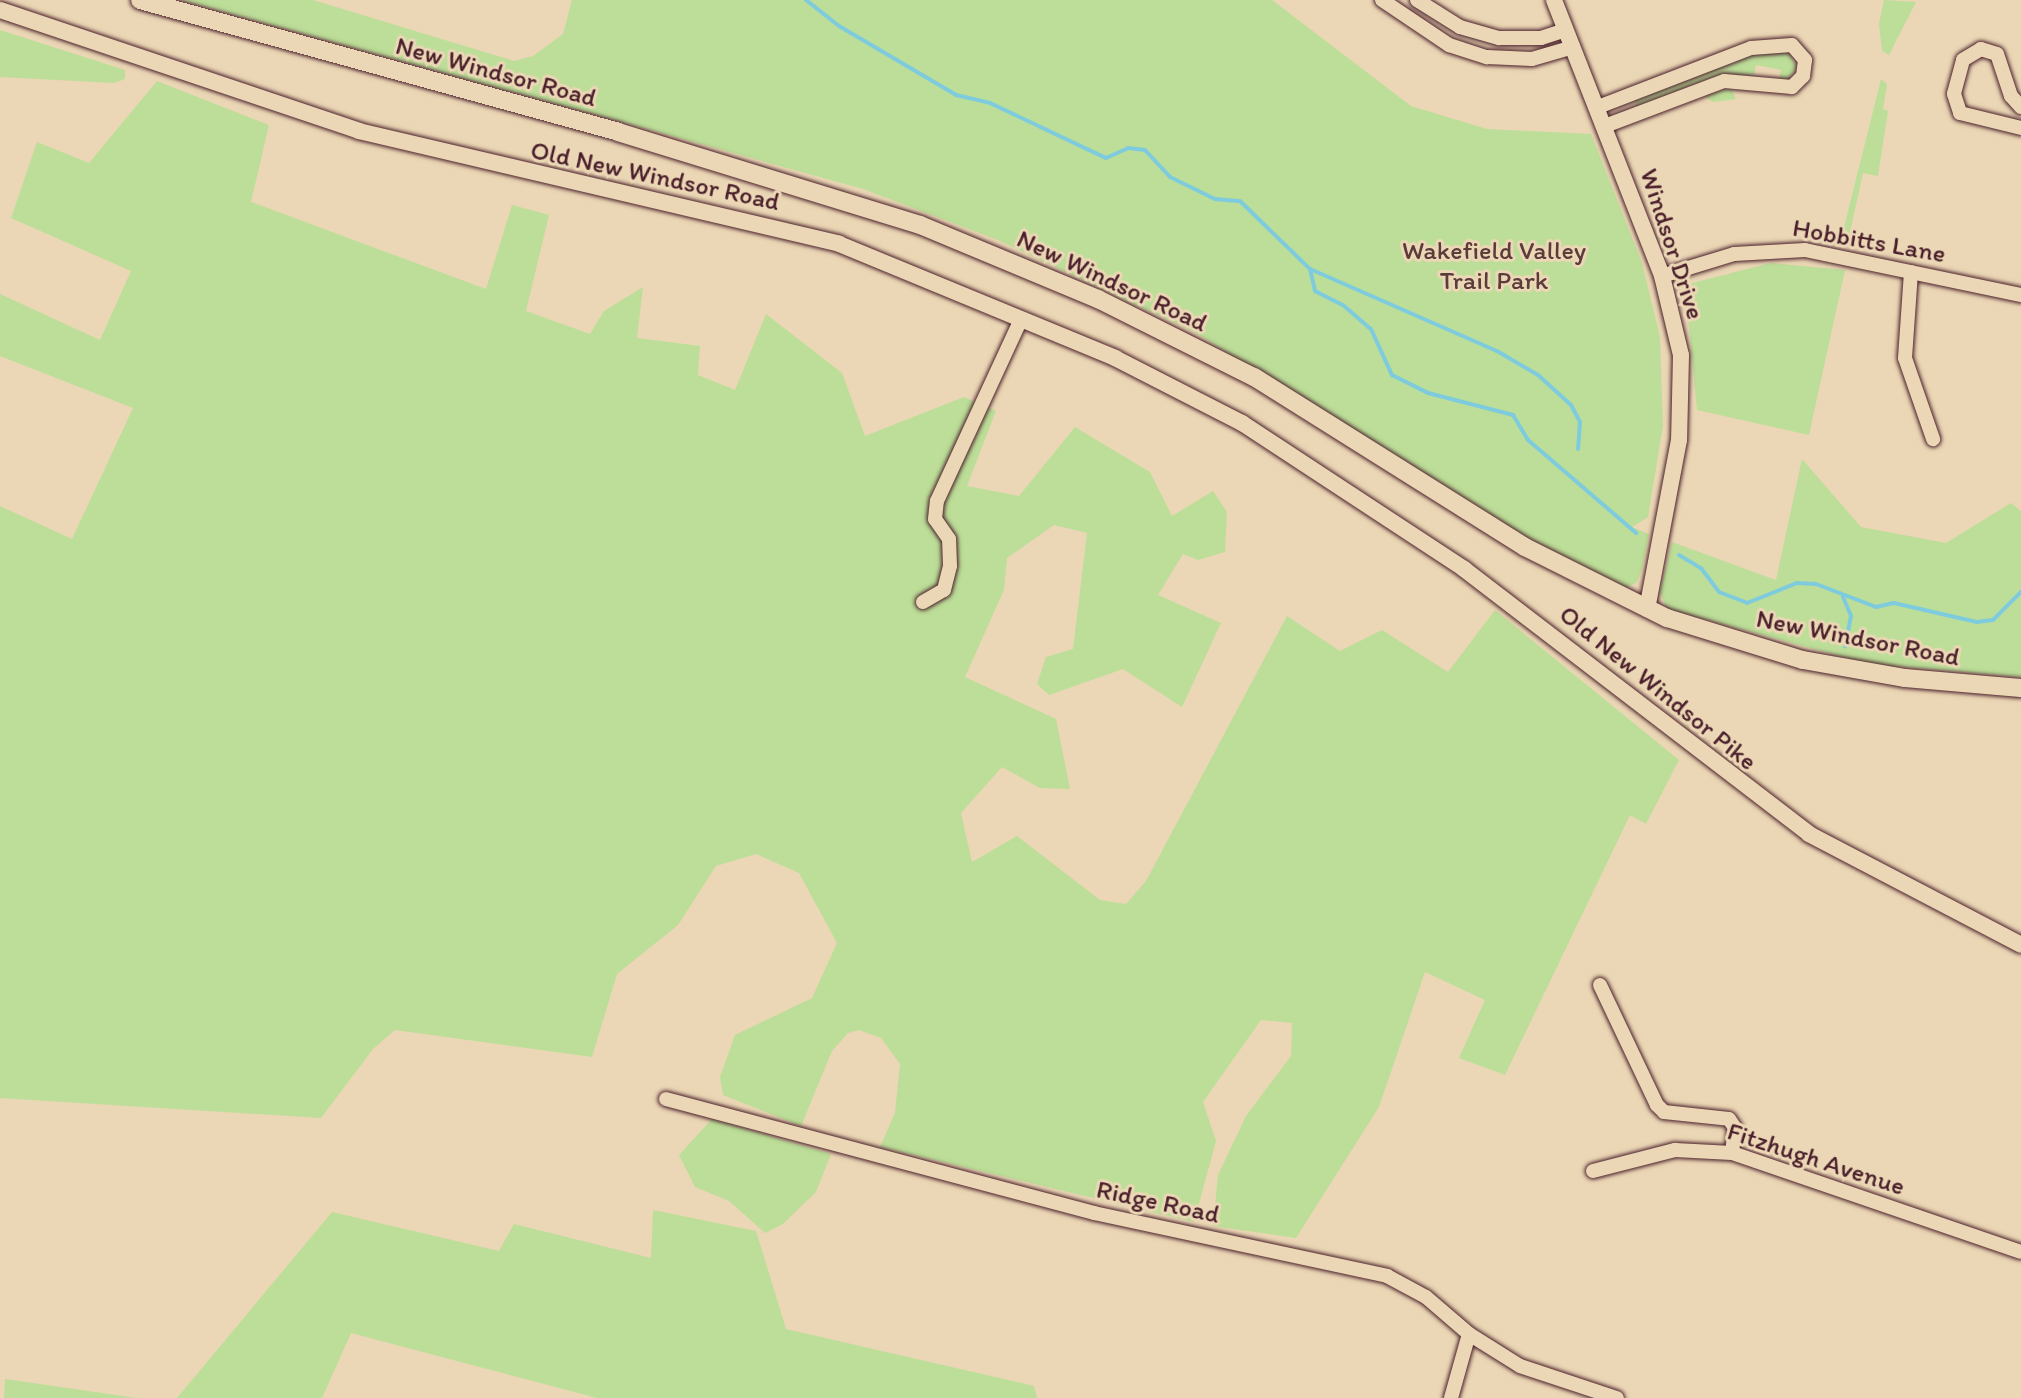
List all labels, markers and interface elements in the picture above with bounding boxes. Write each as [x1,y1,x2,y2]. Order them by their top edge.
street label: New Windsor Road [391,30,601,114]
street label: Old New Windsor Road [528,134,782,218]
street label: Windsor Drive [1633,164,1711,324]
street label: Hobbitts Lane [1790,212,1948,270]
street label: New Windsor Road [1011,223,1213,339]
park label: Wakefield Valley Trail Park [1402,235,1586,296]
street label: Old New Windsor Pike [1553,599,1763,777]
street label: New Windsor Road [1753,603,1963,673]
street label: Fitzhugh Avenue [1724,1116,1908,1202]
street label: Ridge Road [1094,1174,1222,1230]

